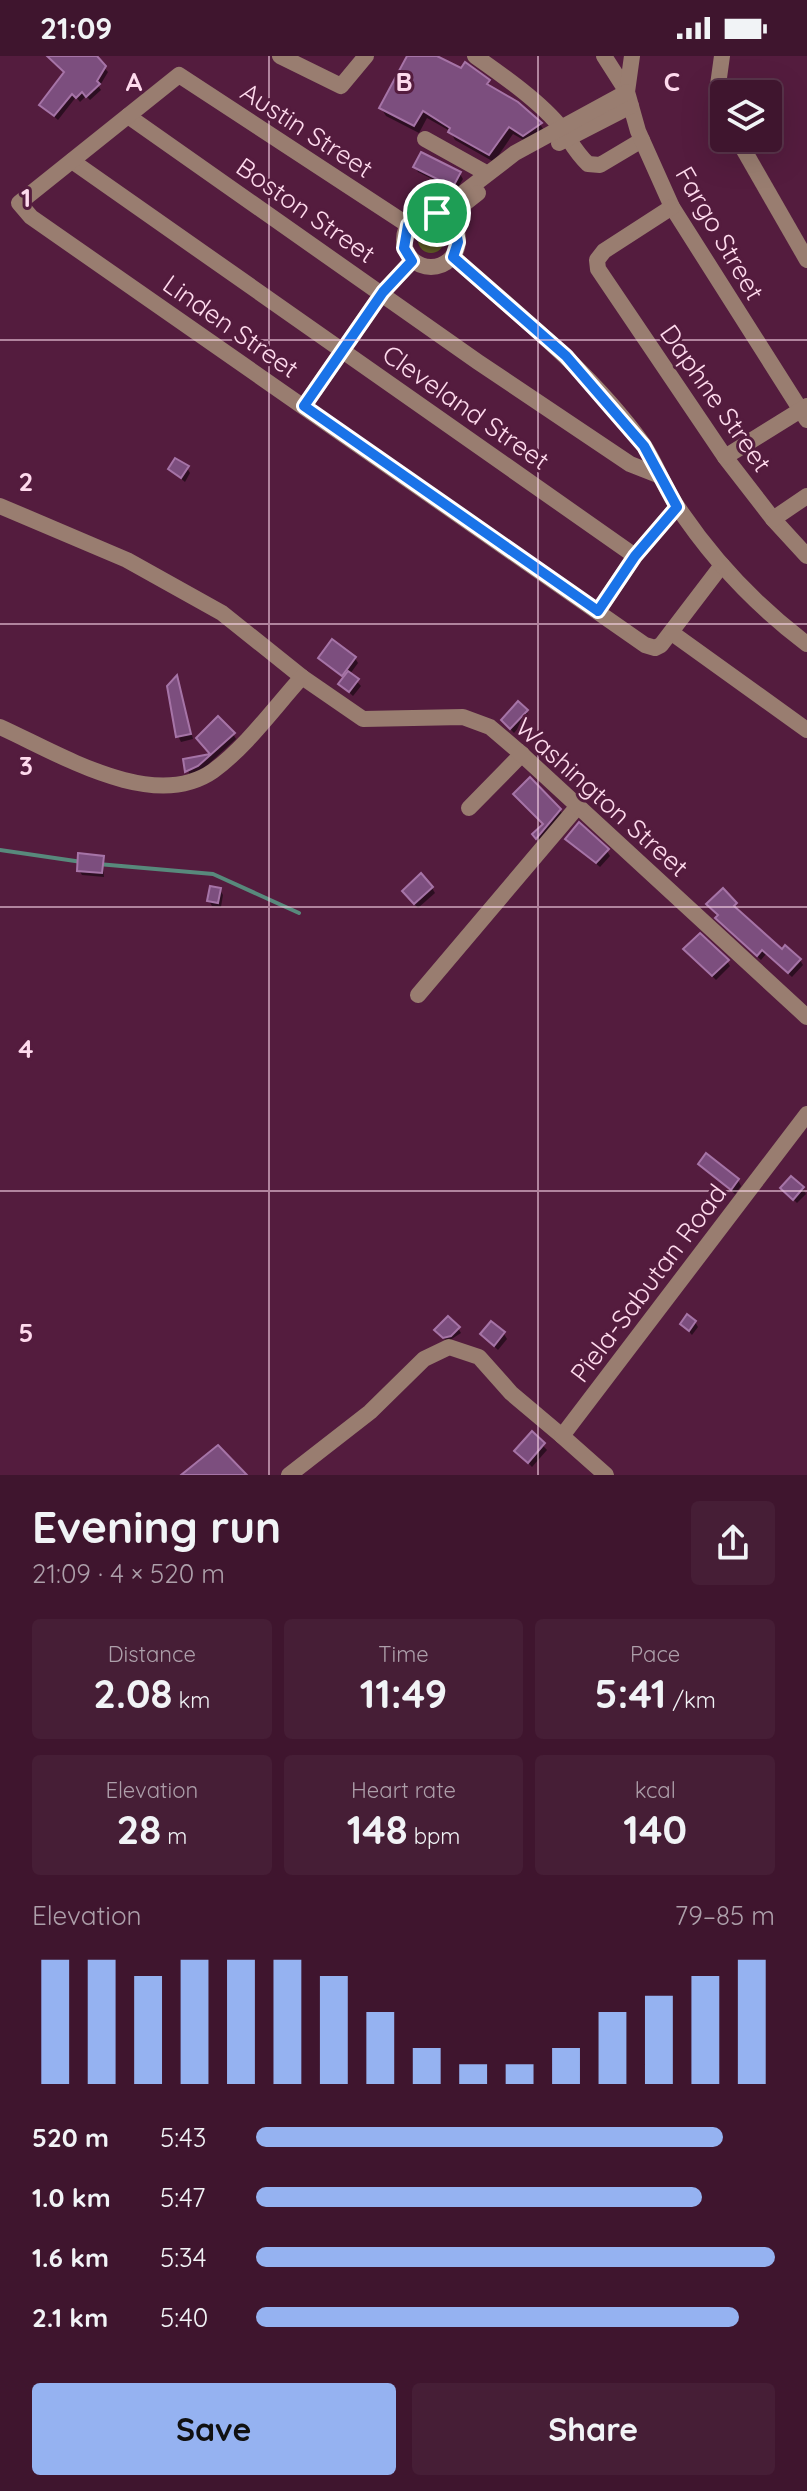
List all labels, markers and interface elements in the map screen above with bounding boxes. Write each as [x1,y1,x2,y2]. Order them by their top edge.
text: 21:09 [40,9,112,47]
text: A [126,65,143,98]
text: B [395,65,413,98]
text: C [664,65,680,98]
street label: Austin Street [235,75,379,185]
map controls [710,80,782,152]
button: layers [710,80,782,152]
street label: Boston Street [230,150,382,270]
street label: Fargo Street [668,160,772,306]
pin [403,179,471,247]
text: 1 [21,181,31,214]
icon: arrive [415,191,459,235]
street label: Linden Street [157,267,305,385]
street label: Daphne Street [653,318,779,478]
street label: Cleveland Street [376,337,556,477]
text: 2 [19,465,33,498]
street label: Washington Street [508,710,696,884]
text: 3 [19,749,33,782]
text: 4 [18,1032,34,1065]
street label: Piela-Sabutan Road [563,1177,733,1389]
text: 5 [19,1316,33,1349]
text: Evening run [32,1499,281,1554]
button: share [691,1501,775,1585]
text: 21:09 · 4 × 520 m [32,1557,225,1590]
text: Distance [108,1640,196,1668]
text: Time [378,1640,429,1668]
text: Pace [630,1640,680,1668]
text: 2.08 [93,1668,173,1718]
text: 11:49 [360,1668,447,1718]
text: 5:41 [595,1668,666,1718]
text: km [173,1686,210,1714]
text: /km [666,1686,716,1714]
text: Elevation [105,1776,198,1804]
text: Heart rate [351,1776,456,1804]
text: kcal [635,1776,676,1804]
text: 28 [116,1804,161,1854]
text: 148 [347,1804,408,1854]
text: 140 [623,1804,687,1854]
text: m [161,1822,187,1850]
text: bpm [408,1822,460,1850]
text: Elevation [32,1899,142,1932]
text: 79–85 m [675,1899,775,1932]
text: 520 m [32,2121,109,2154]
text: 5:43 [160,2121,206,2154]
text: 1.0 km [32,2181,111,2214]
text: 5:47 [160,2181,205,2214]
text: 1.6 km [32,2241,109,2274]
text: 5:34 [160,2241,206,2274]
text: 2.1 km [32,2301,108,2334]
text: 5:40 [160,2301,208,2334]
button: Save [32,2383,396,2475]
button: Share [412,2383,775,2475]

